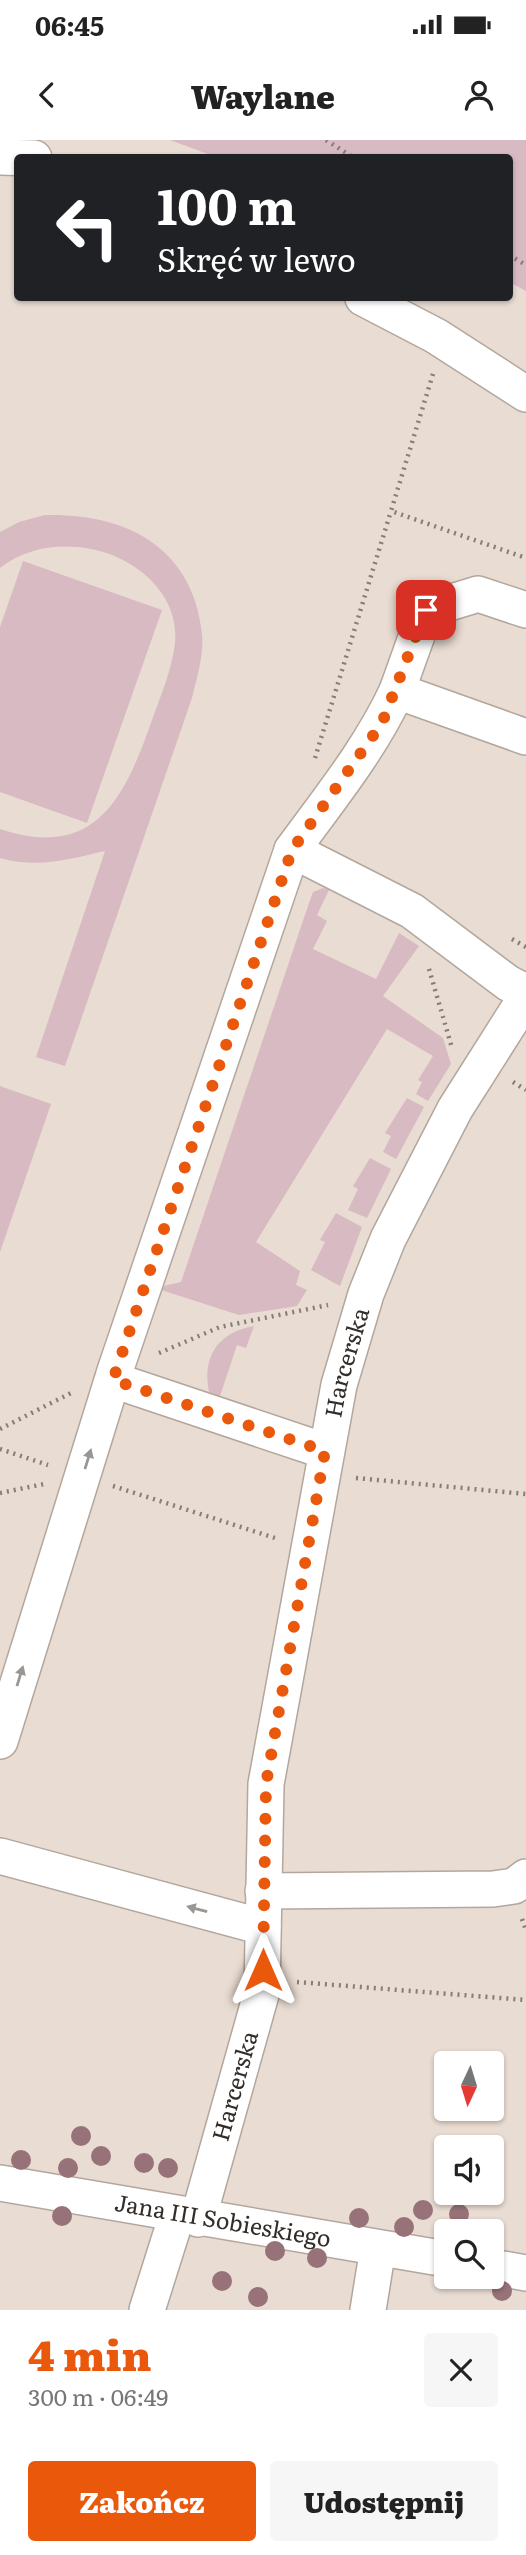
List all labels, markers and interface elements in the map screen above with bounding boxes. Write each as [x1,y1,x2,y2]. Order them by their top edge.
text: 06:45 [35,5,104,44]
text: Waylane [191,71,335,119]
icon: back [28,76,66,114]
icon: person [460,76,498,114]
text: 100 m [157,167,296,240]
icon: left [42,182,133,273]
text: Skręć w lewo [157,234,356,282]
pin [396,580,456,640]
icon: arrive [407,591,445,629]
street label: Harcerska [314,1302,376,1420]
one-way arrow [84,1448,94,1469]
one-way arrow [16,1665,26,1686]
one-way arrow [186,1903,208,1914]
position arrow [226,1933,300,2007]
street label: Harcerska [202,2026,265,2145]
north arrow [434,2051,504,2121]
map controls [434,2051,504,2289]
button: sound [434,2135,504,2205]
street label: Jana III Sobieskiego [112,2184,334,2254]
button: search [434,2219,504,2289]
text: 4 min [28,2322,152,2384]
button: close [424,2333,498,2407]
text: 300 m · 06:49 [28,2379,168,2413]
button: Zakończ [28,2461,256,2541]
button: Udostępnij [270,2461,498,2541]

